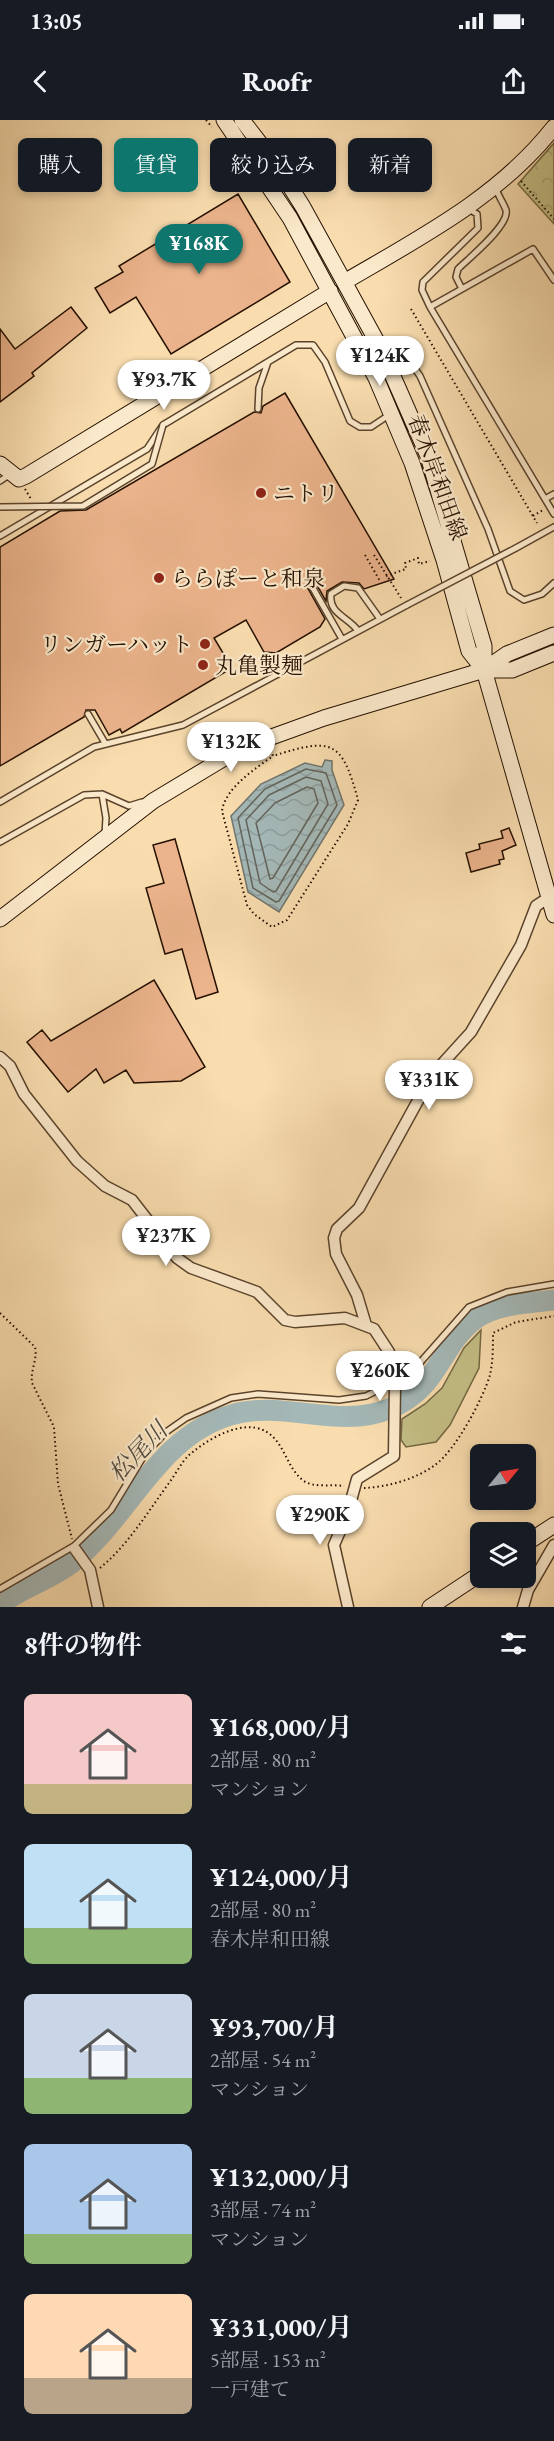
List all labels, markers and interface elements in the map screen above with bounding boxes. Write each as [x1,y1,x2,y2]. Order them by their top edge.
text: 13:05 [30,7,83,36]
text: Roofr [242,64,312,99]
icon: back [24,65,57,98]
icon: share [497,65,530,98]
chip: 購入 [18,138,102,192]
chip: 賃貸 [114,138,198,192]
chip: 絞り込み [210,138,336,192]
chip: 新着 [348,138,432,192]
pin: ¥168K [157,224,241,275]
text: ¥168K [169,230,229,256]
pin: ¥124K [338,336,422,387]
text: ¥124K [350,342,410,368]
pin: ¥93.7K [115,360,213,411]
text: ¥93.7K [132,366,197,392]
street label: 春木岸和田線 [401,410,474,544]
place label: ニトリ [273,479,339,508]
marker: ニトリ [254,486,268,500]
place label: ららぽーと和泉 [171,564,325,593]
marker: ららぽーと和泉 [152,571,166,585]
place label: リンガーハット [40,630,193,659]
marker: リンガーハット [198,637,212,651]
place label: 丸亀製麺 [215,651,303,680]
marker: 丸亀製麺 [196,658,210,672]
pin: ¥132K [189,722,273,773]
text: ¥132K [201,728,261,754]
pin: ¥331K [387,1060,471,1111]
text: ¥331K [399,1066,459,1092]
pin: ¥237K [124,1216,208,1267]
text: ¥237K [136,1222,196,1248]
pin: ¥260K [338,1351,422,1402]
text: ¥260K [350,1357,410,1383]
water label: 松尾川 [101,1413,176,1488]
north arrow [470,1444,536,1510]
map controls [470,1444,536,1588]
pin: ¥290K [278,1495,362,1546]
text: ¥290K [290,1501,350,1527]
button: layers [470,1522,536,1588]
icon: filters [497,1627,530,1660]
text: 8件の物件 [24,1628,142,1662]
text: ¥168,000/月 [210,1710,352,1744]
icon: home [72,1718,144,1790]
text: 2部屋 · 80 m² [210,1747,316,1773]
text: マンション [210,1776,309,1802]
text: ¥124,000/月 [210,1860,352,1894]
icon: home [72,1868,144,1940]
text: 2部屋 · 80 m² [210,1897,316,1923]
text: 春木岸和田線 [210,1926,330,1952]
text: ¥93,700/月 [210,2010,339,2044]
icon: home [72,2018,144,2090]
text: 2部屋 · 54 m² [210,2047,316,2073]
text: マンション [210,2076,309,2102]
text: ¥132,000/月 [210,2160,352,2194]
icon: home [72,2168,144,2240]
text: 3部屋 · 74 m² [210,2197,316,2223]
text: マンション [210,2226,309,2252]
text: ¥331,000/月 [210,2310,352,2344]
icon: home [72,2318,144,2390]
text: 5部屋 · 153 m² [210,2347,326,2373]
text: 一戸建て [210,2376,290,2402]

